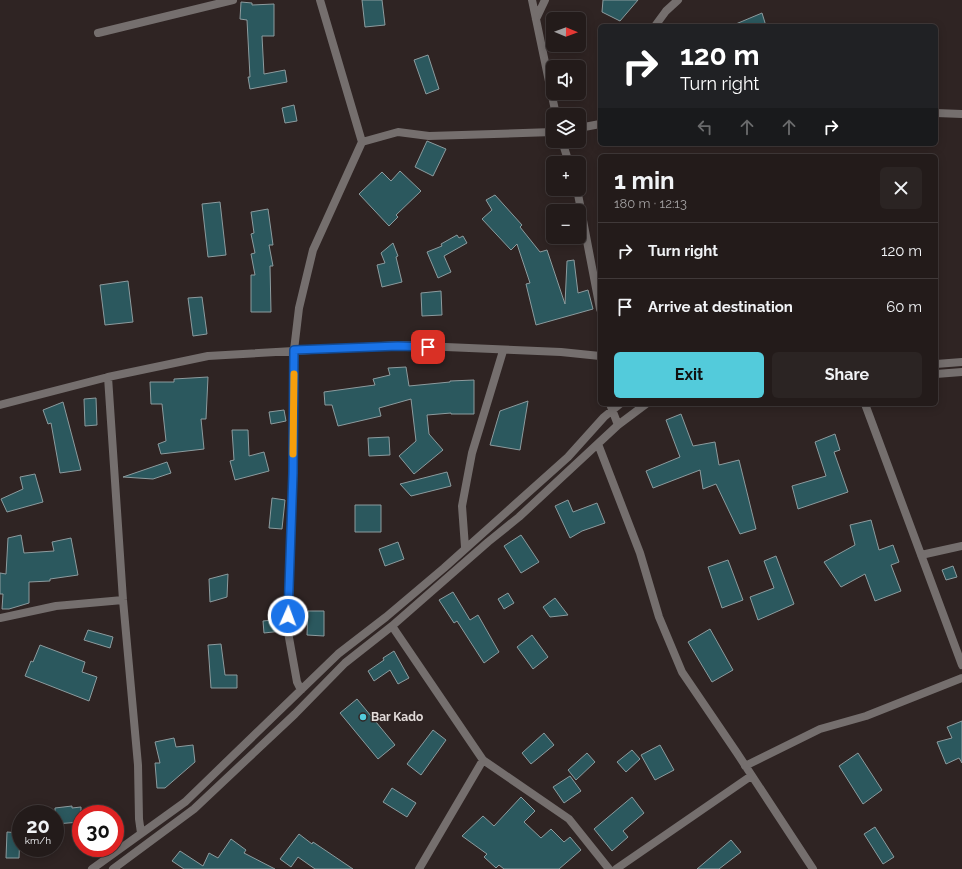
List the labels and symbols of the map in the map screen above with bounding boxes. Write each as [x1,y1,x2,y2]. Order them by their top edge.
north arrow [546,12,586,52]
pin [411,330,445,364]
position arrow [267,595,309,637]
place label: Bar Kado [371,710,423,724]
marker: Bar Kado [358,712,368,722]
speed limit sign: 30 [72,805,124,857]

